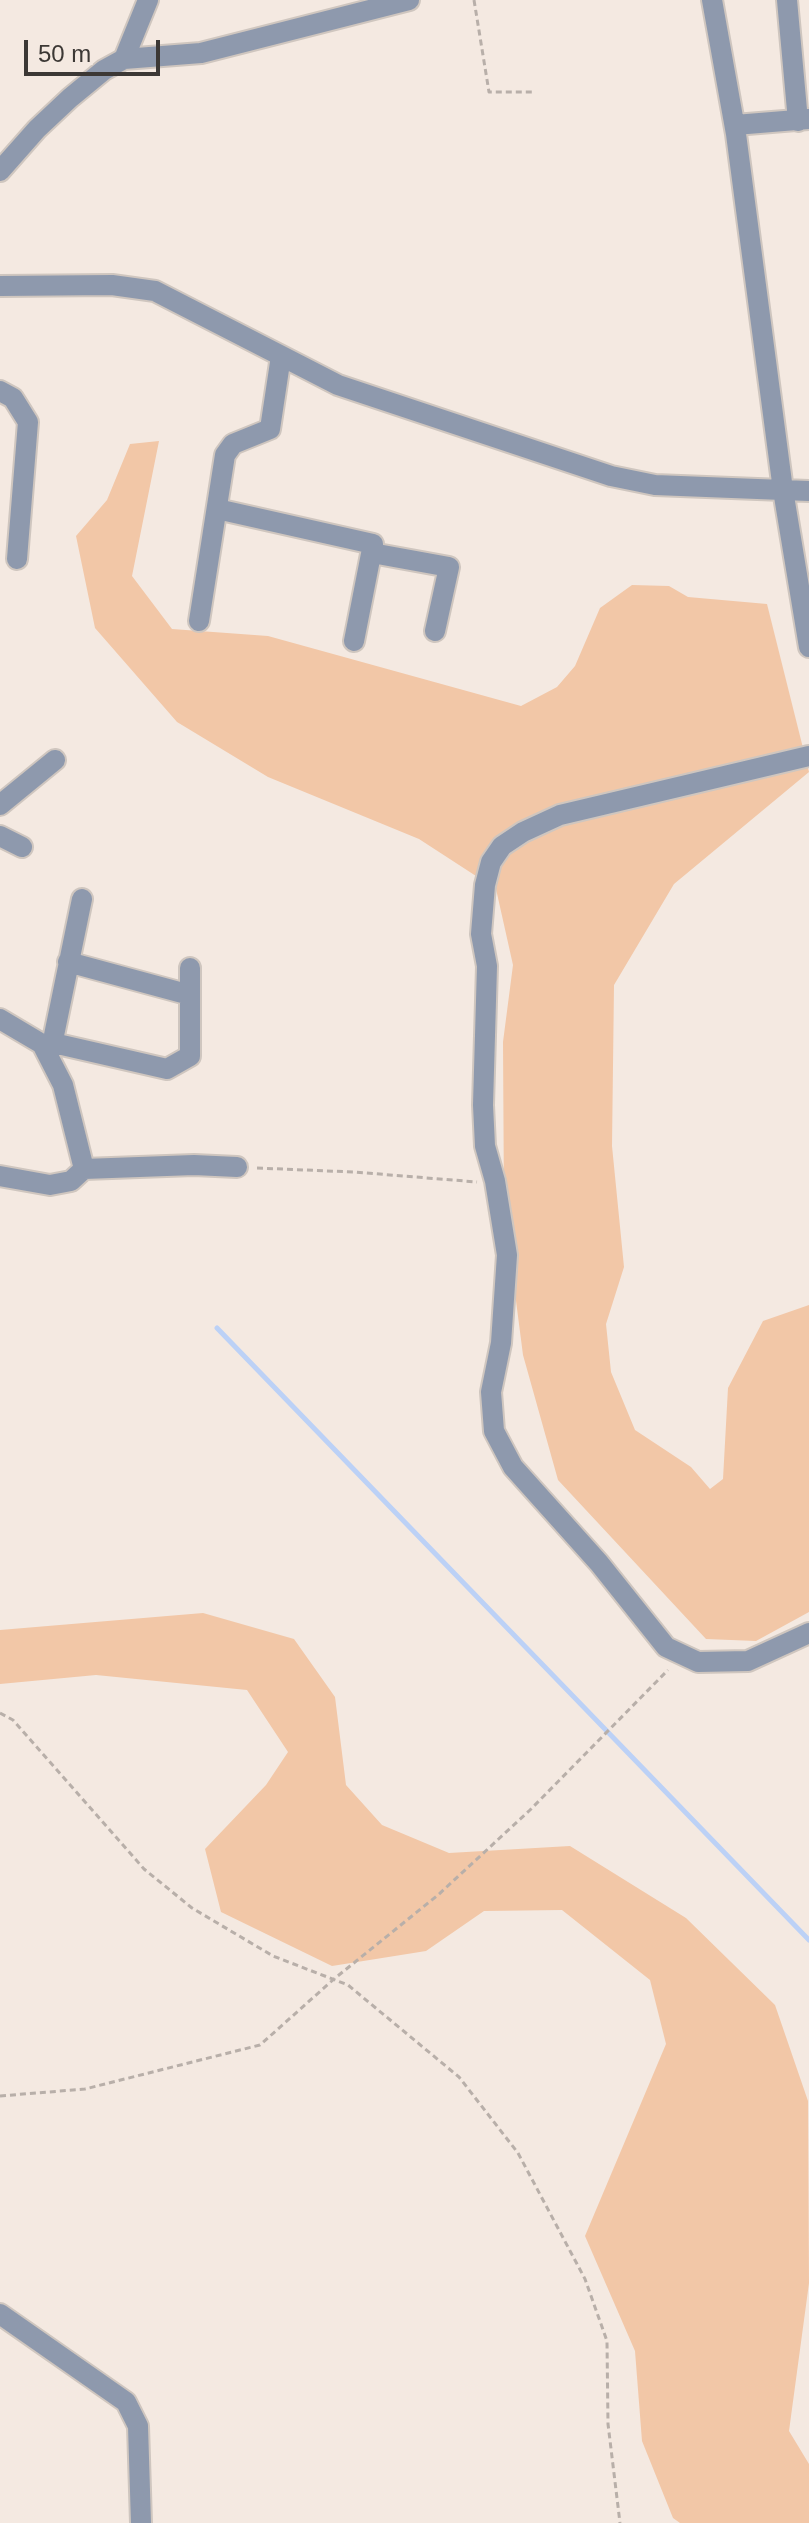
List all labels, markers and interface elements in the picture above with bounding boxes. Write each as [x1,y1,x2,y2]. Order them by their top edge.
scale bar [28,24,164,74]
text: 50 m [38,40,91,67]

